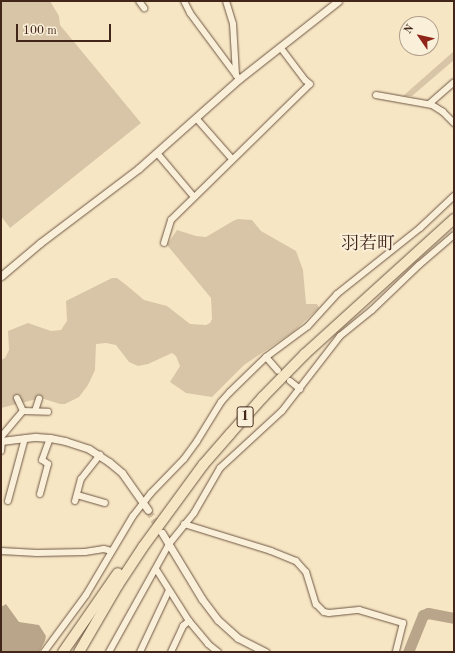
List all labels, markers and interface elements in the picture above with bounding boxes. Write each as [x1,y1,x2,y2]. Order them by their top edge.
scale bar [18,16,113,42]
north arrow [399,16,439,56]
text: N [403,23,416,36]
text: 100 m [23,25,57,37]
district label: 羽若町 [341,233,395,255]
road number: 1 [236,404,254,430]

